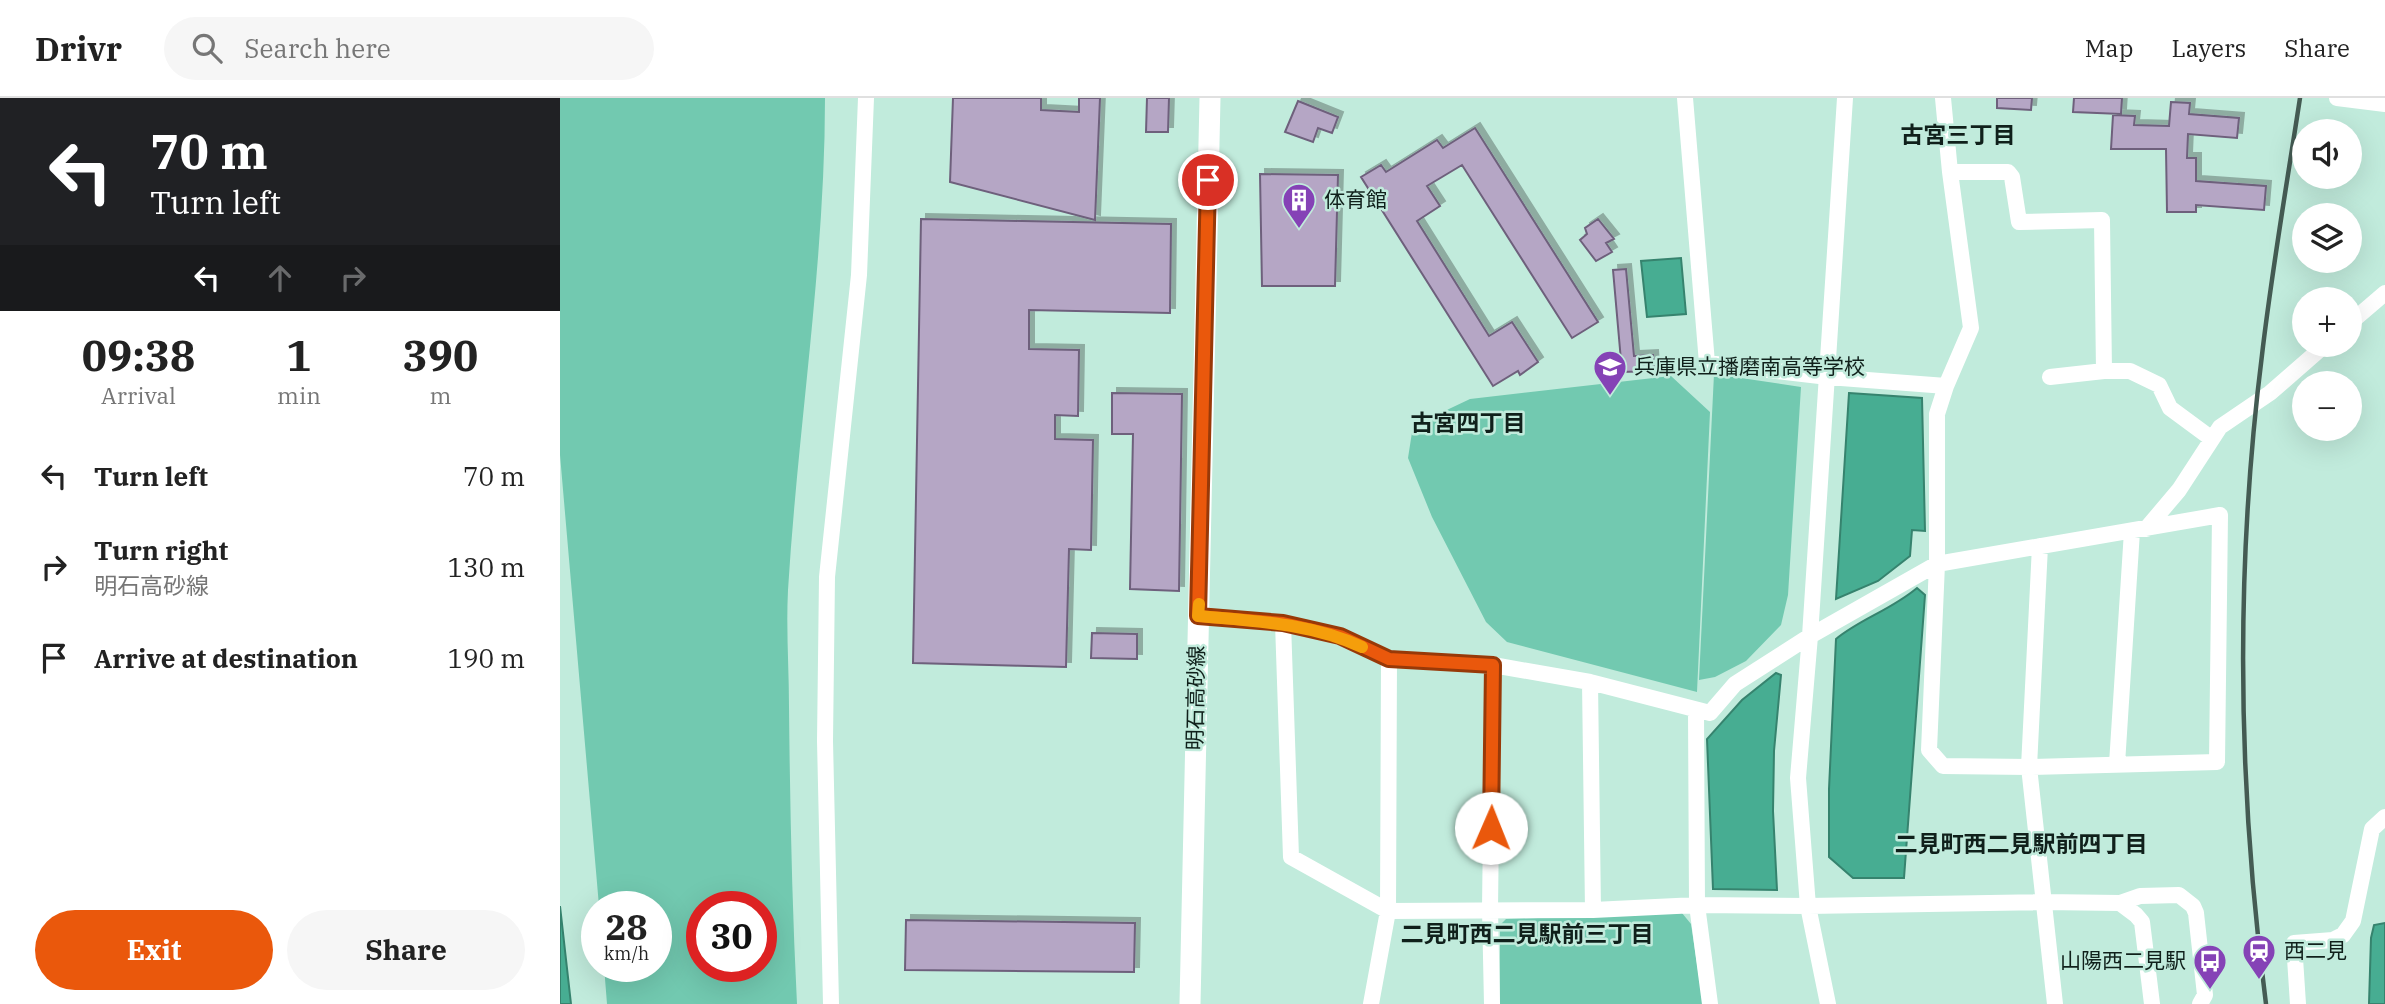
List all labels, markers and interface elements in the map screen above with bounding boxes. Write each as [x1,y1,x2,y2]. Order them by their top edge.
search box [164,17,654,80]
text: Drivr [35,27,122,70]
icon: search [188,29,226,67]
text: Search here [244,31,391,65]
text: Map [2085,32,2133,64]
text: Layers [2171,32,2246,64]
text: Share [2284,32,2350,64]
text: 70 m [150,119,268,182]
district label: 古宮三丁目 [1901,119,2016,149]
map controls [2292,119,2362,441]
button: sound [2292,119,2362,189]
icon: left [35,126,126,217]
pin [1178,150,1238,210]
icon: arrive [1189,161,1227,199]
text: Turn left [150,181,281,223]
building icon: 体育館 [1280,181,1318,230]
place label: 体育館 [1324,185,1387,213]
button: layers [2292,203,2362,273]
icon: left [188,259,226,297]
icon: ahead [261,259,299,297]
icon: right [334,259,372,297]
button: + [2292,287,2362,357]
text: 09:38 [82,328,195,383]
text: 1 [286,328,312,383]
text: 390 [403,328,478,383]
school or university icon: 兵庫県立播磨南高等学校 [1591,348,1629,397]
place label: 兵庫県立播磨南高等学校 [1634,352,1865,380]
button: − [2292,371,2362,441]
text: Arrival [101,380,176,410]
text: min [277,380,321,410]
text: m [429,380,451,410]
district label: 古宮四丁目 [1411,407,1526,437]
icon: left [35,457,73,495]
text: Turn left [94,459,208,493]
text: 70 m [463,459,525,493]
text: Turn right [94,533,228,567]
icon: right [35,548,73,586]
text: 130 m [447,550,525,584]
text: 明石高砂線 [94,570,209,600]
icon: arrive [35,639,73,677]
text: Arrive at destination [94,641,358,675]
text: 190 m [447,641,525,675]
street label: 明石高砂線 [1180,645,1210,751]
position arrow [1454,791,1528,865]
district label: 二見町西二見駅前四丁目 [1895,828,2148,858]
speed limit sign: 30 [686,891,777,982]
text: 28 [605,904,648,950]
button: Exit [35,910,273,990]
button: Share [287,910,525,990]
district label: 二見町西二見駅前三丁目 [1401,918,1654,948]
station icon: 西二見 [2240,932,2278,981]
place label: 西二見 [2284,936,2347,964]
text: km/h [604,942,649,965]
bus stop icon: 山陽西二見駅 [2191,942,2229,991]
place label: 山陽西二見駅 [2060,946,2186,974]

